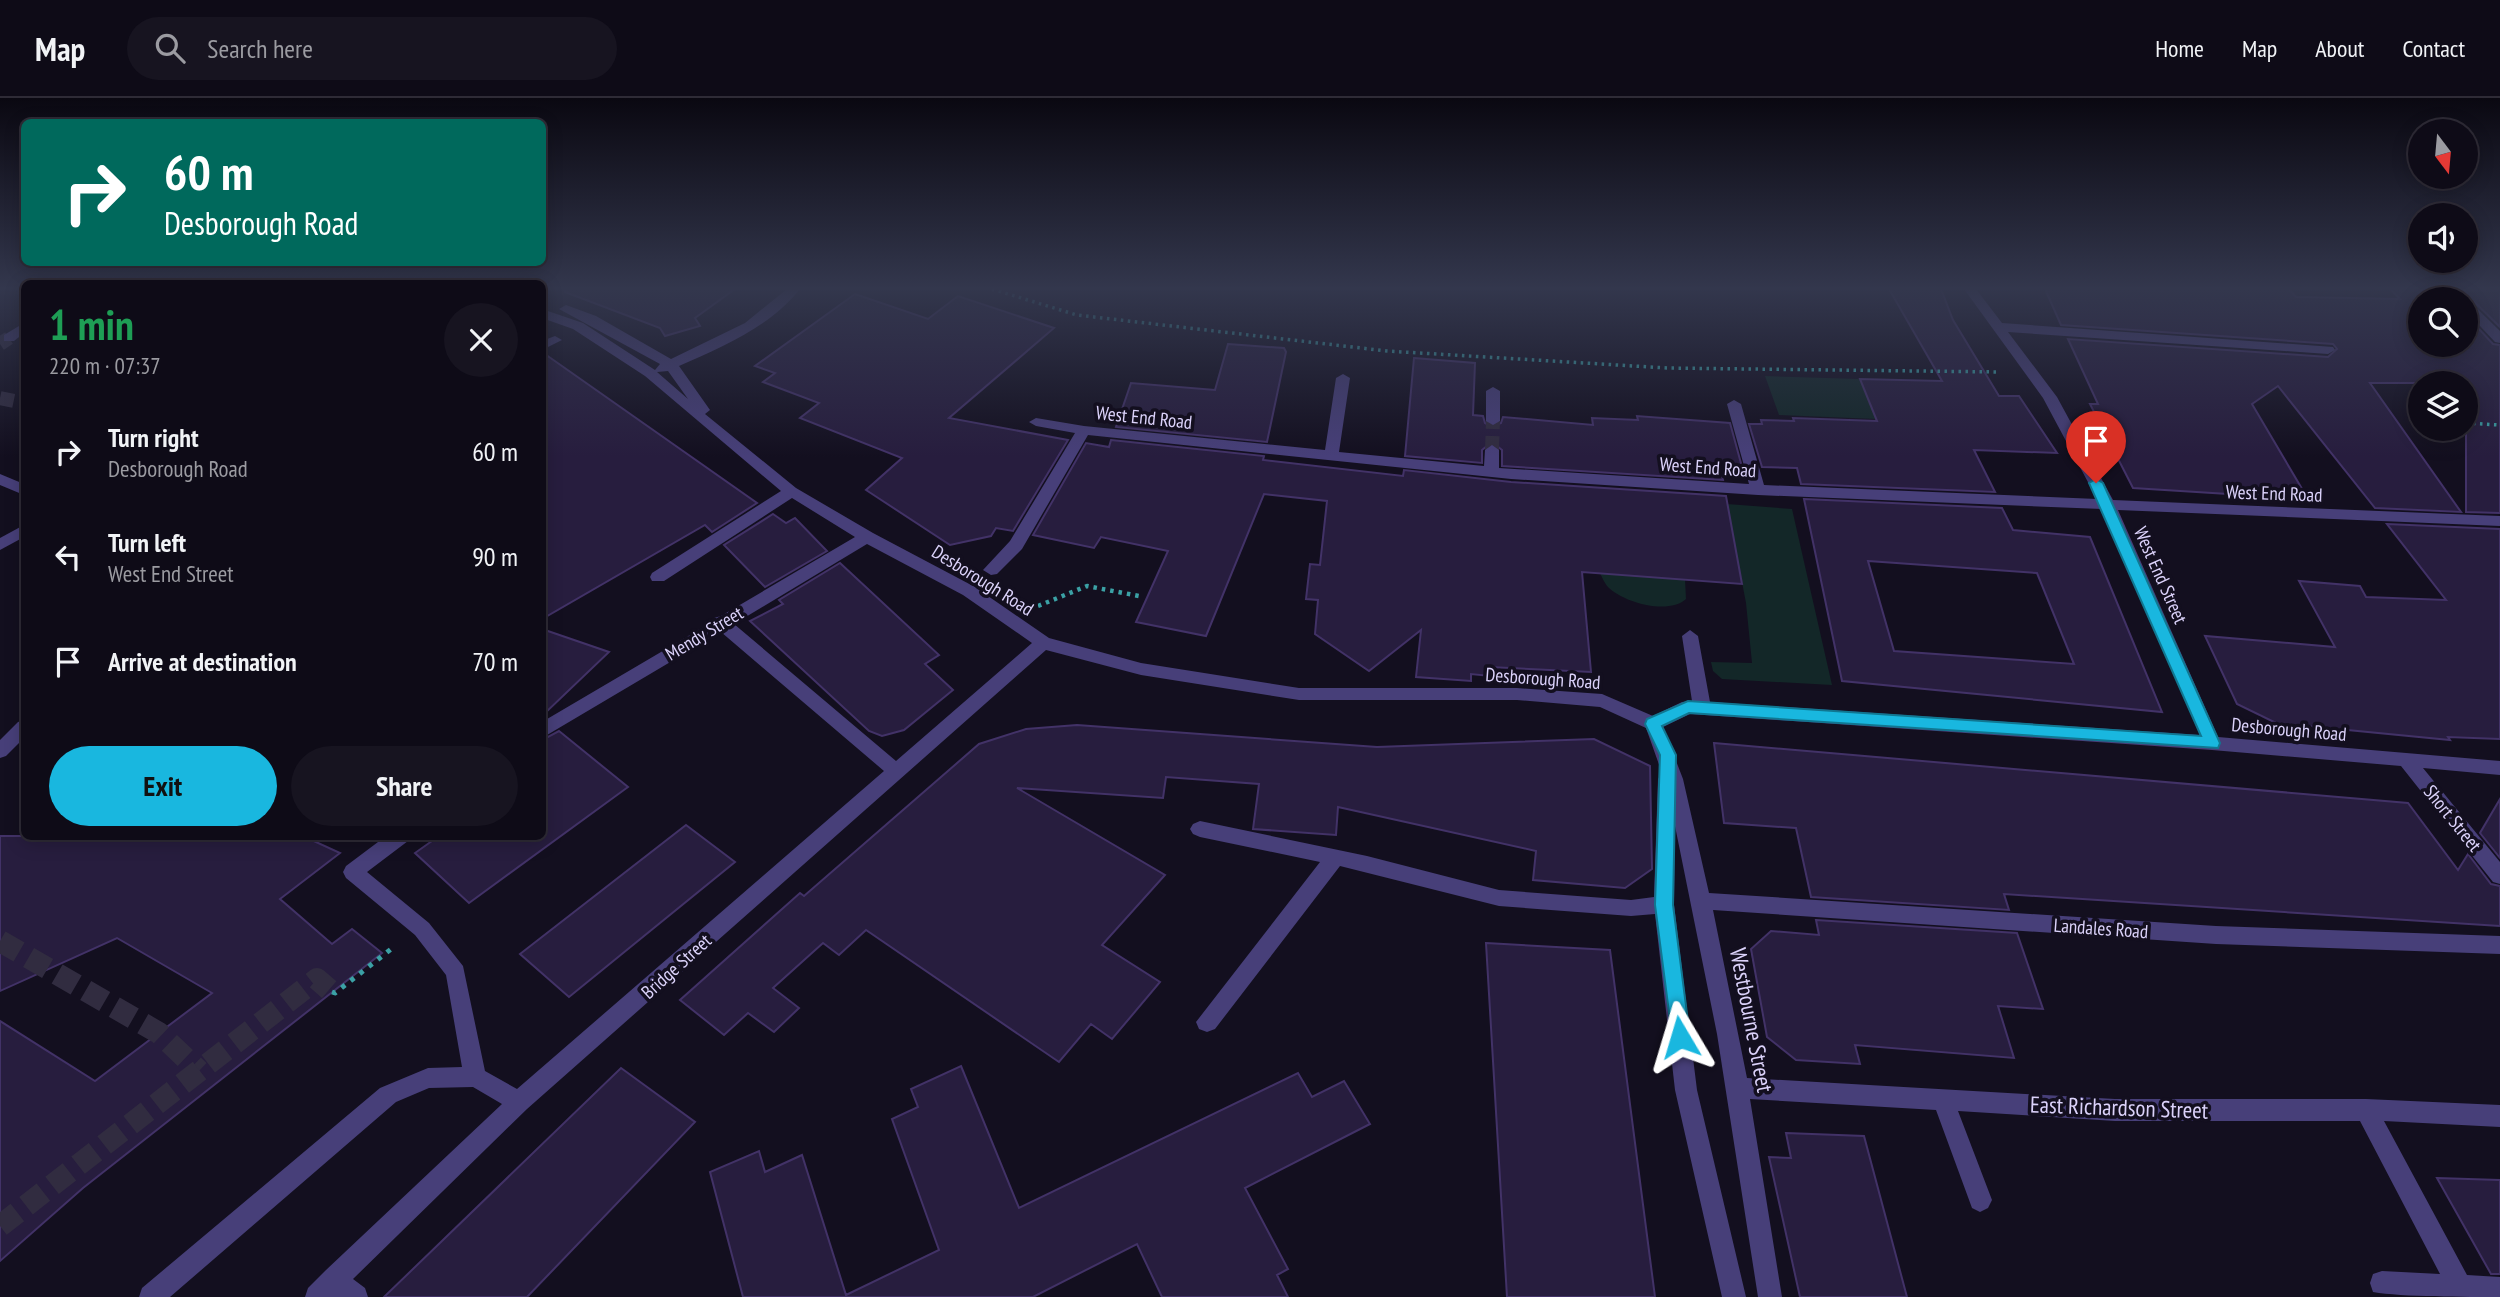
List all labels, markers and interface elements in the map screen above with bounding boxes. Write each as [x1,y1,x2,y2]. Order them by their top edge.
search box [127,17,617,80]
text: Map [35,27,85,70]
icon: search [151,29,189,67]
text: Search here [207,32,313,65]
text: Home [2155,33,2204,64]
text: Map [2242,33,2277,64]
text: About [2315,33,2364,64]
text: Contact [2402,33,2465,64]
north arrow [2408,119,2478,189]
map controls [2408,119,2478,441]
text: 60 m [164,140,253,204]
icon: right [49,147,140,238]
text: Desborough Road [164,202,358,244]
button: sound [2408,203,2478,273]
button: search [2408,287,2478,357]
text: 1 min [49,297,134,352]
button: close [444,303,518,377]
text: 220 m · 07:37 [49,351,161,380]
button: layers [2408,371,2478,441]
street label: West End Road [1095,400,1193,434]
pin [2066,411,2126,483]
text: Turn right [108,421,199,454]
icon: arrive [2077,422,2115,460]
icon: right [49,433,87,471]
text: 60 m [472,435,518,468]
street label: West End Road [1659,452,1757,482]
text: Desborough Road [108,454,248,483]
street label: West End Road [2225,479,2323,507]
street label: West End Street [2129,523,2193,628]
text: Turn left [108,526,186,559]
icon: left [49,538,87,576]
street label: Desborough Road [928,539,1038,621]
text: 90 m [472,540,518,573]
text: West End Street [108,559,234,588]
street label: Mendy Street [661,600,748,666]
icon: arrive [49,643,87,681]
text: Arrive at destination [108,645,297,678]
text: 70 m [472,645,518,678]
street label: Desborough Road [1485,662,1601,694]
street label: Desborough Road [2230,712,2348,746]
button: Exit [49,746,277,826]
button: Share [291,746,518,826]
street label: Short Street [2419,780,2488,857]
street label: Landales Road [2053,913,2149,943]
street label: Bridge Street [636,928,717,1004]
street label: Westbourne Street [1724,945,1780,1095]
position arrow [1643,1000,1717,1074]
street label: East Richardson Street [2029,1089,2209,1125]

